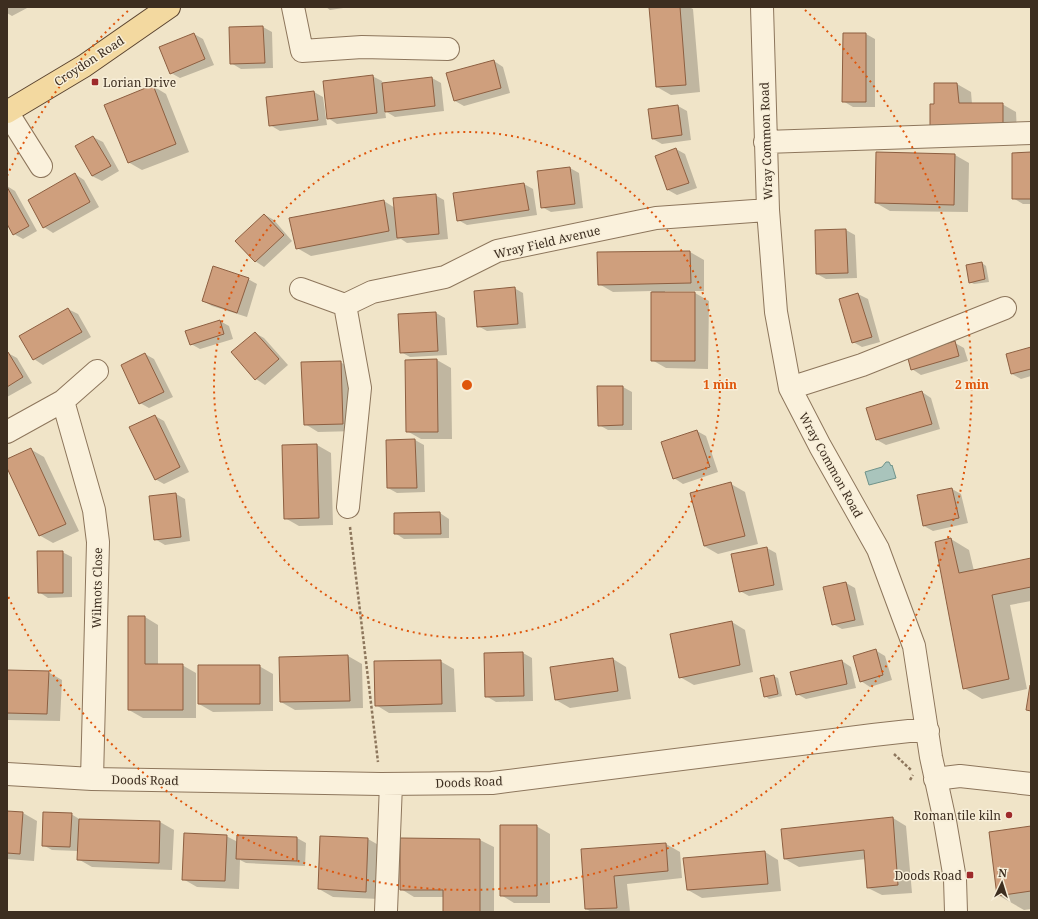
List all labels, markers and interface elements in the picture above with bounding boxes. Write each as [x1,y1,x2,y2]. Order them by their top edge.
street label: Croydon Road [51,32,128,90]
place label: Lorian Drive [103,74,176,91]
marker: Lorian Drive [90,77,100,87]
street label: Wray Common Road [755,81,777,200]
street label: Wray Field Avenue [492,221,602,263]
text: 1 min [703,376,737,393]
text: 2 min [955,376,989,393]
centre of rings [460,378,474,392]
street label: Wray Common Road [795,409,867,521]
street label: Wilmots Close [88,547,106,629]
street label: Doods Road [111,771,179,789]
street label: Doods Road [435,772,504,792]
place label: Roman tile kiln [914,807,1001,824]
marker: Roman tile kiln [1004,810,1014,820]
north arrow [982,863,1022,903]
text: N [998,865,1008,880]
place label: Doods Road [895,867,963,884]
marker: Doods Road [965,870,975,880]

